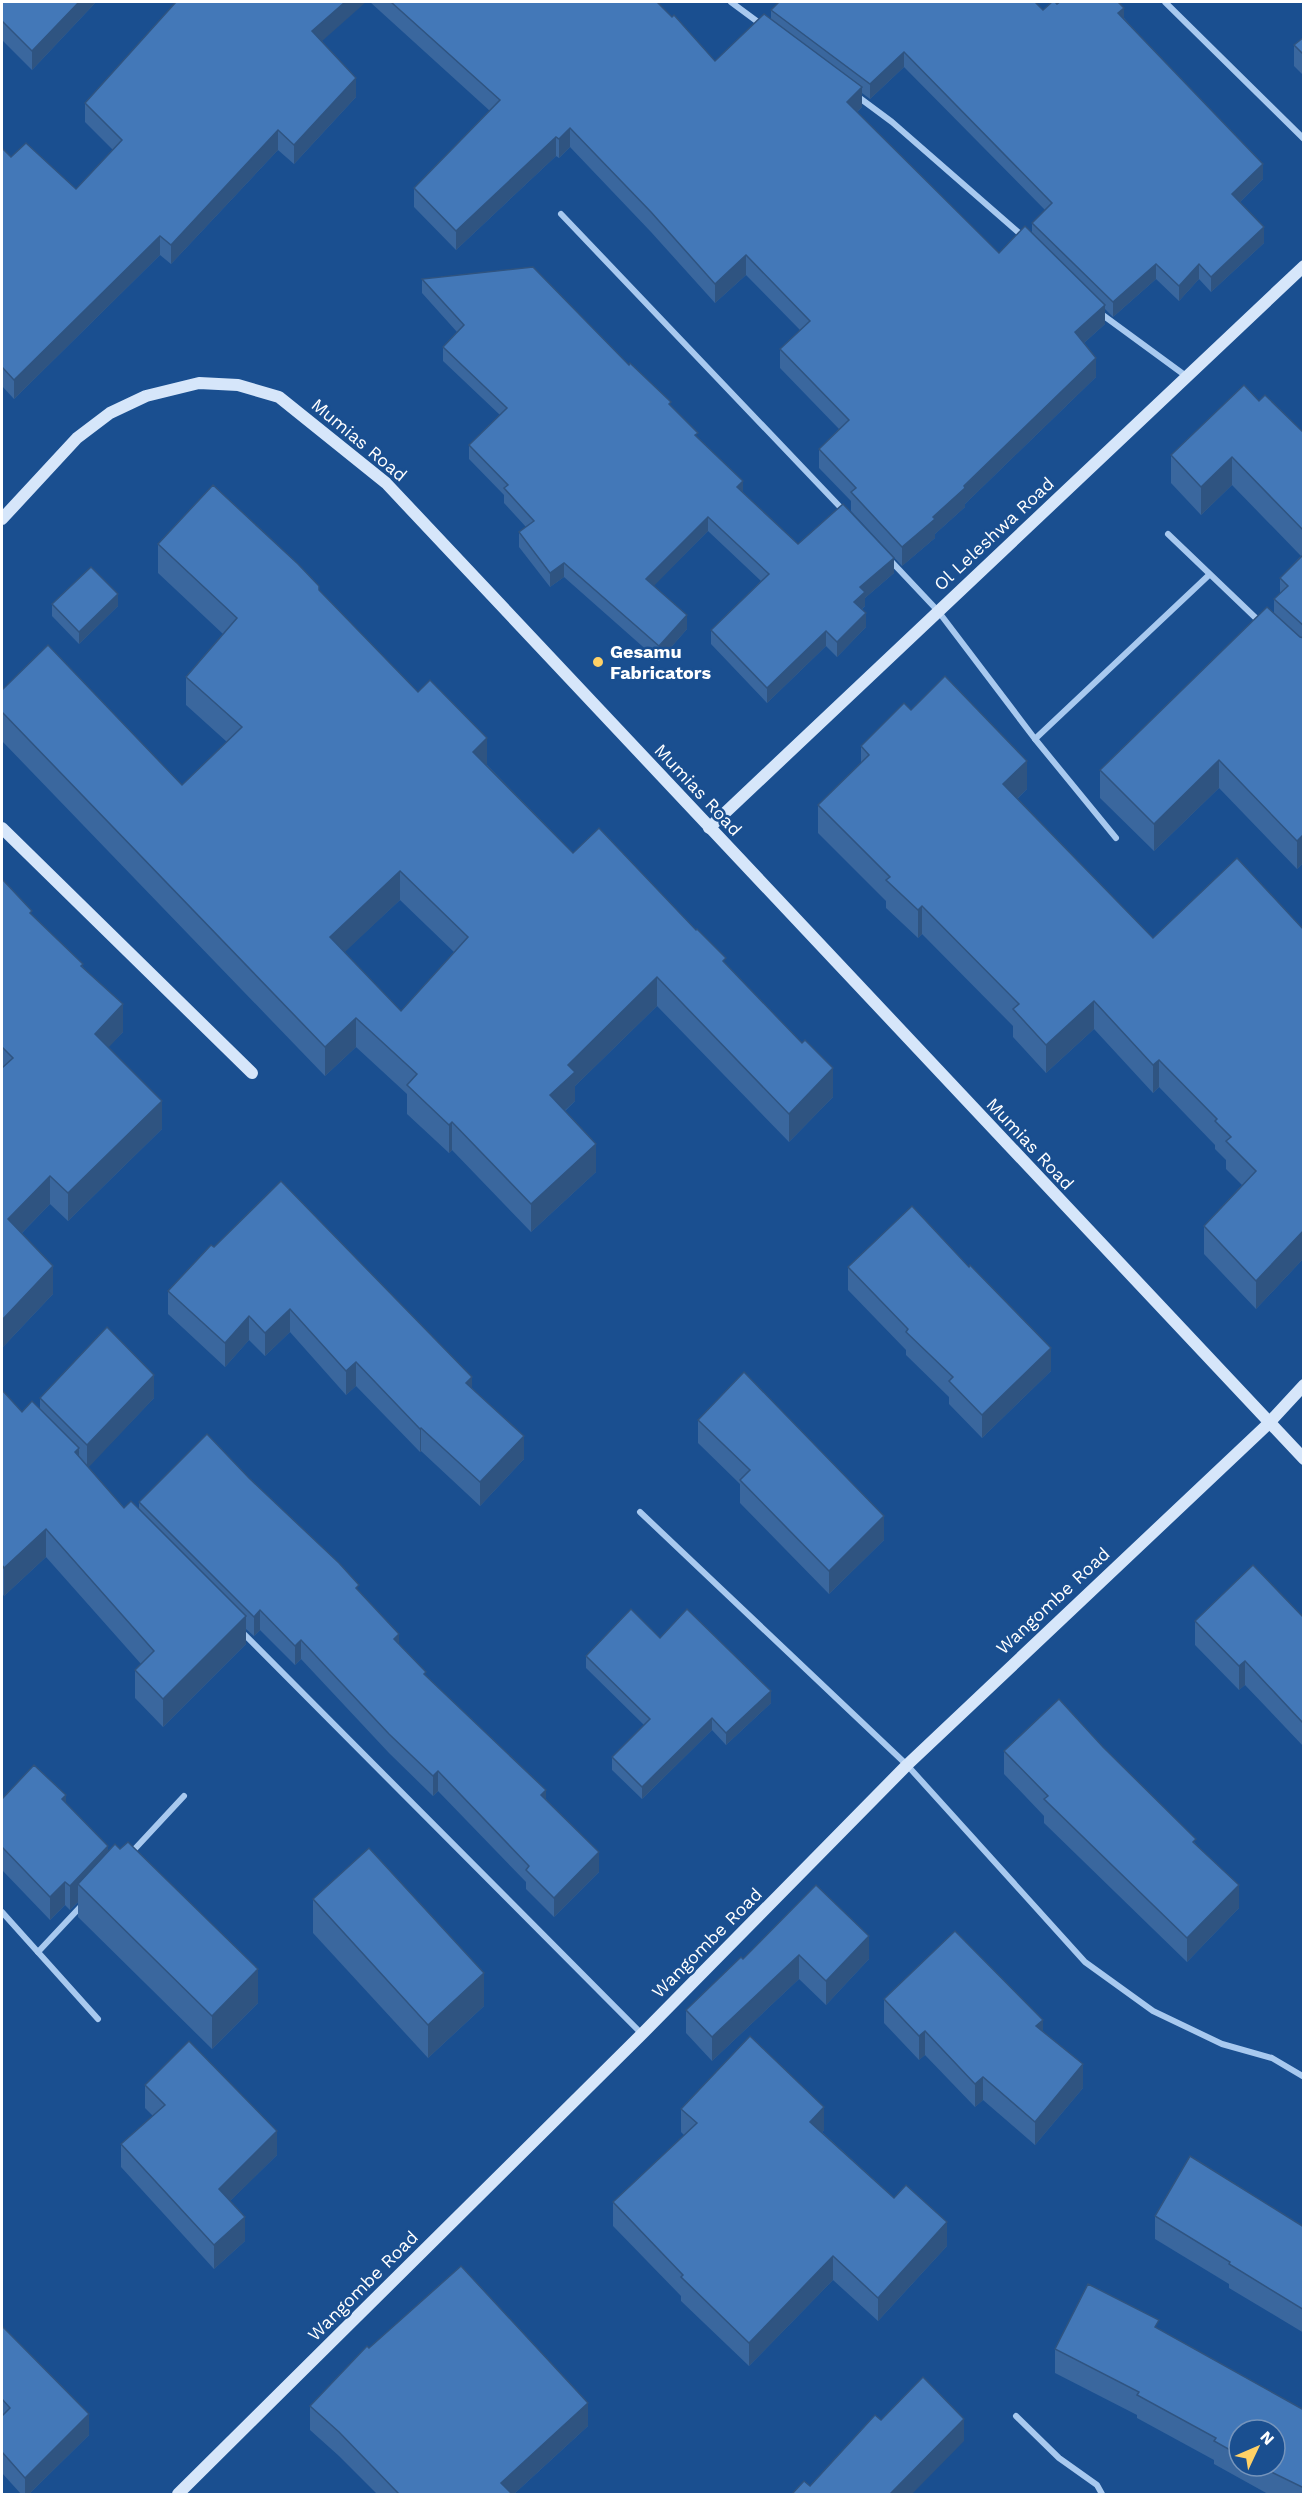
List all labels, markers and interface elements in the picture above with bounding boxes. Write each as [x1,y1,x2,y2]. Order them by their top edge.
street label: Mumias Road [307,394,411,486]
street label: Ol Leleshwa Road [929,473,1058,595]
place label: Gesamu Fabricators [610,641,711,683]
marker: Gesamu Fabricators [591,655,605,669]
street label: Mumias Road [650,739,746,840]
street label: Mumias Road [982,1093,1078,1194]
street label: Wangombe Road [992,1543,1114,1659]
street label: Wangombe Road [647,1883,766,2002]
street label: Wangombe Road [303,2226,422,2345]
north arrow [1227,2418,1287,2478]
text: N [1256,2427,1278,2449]

